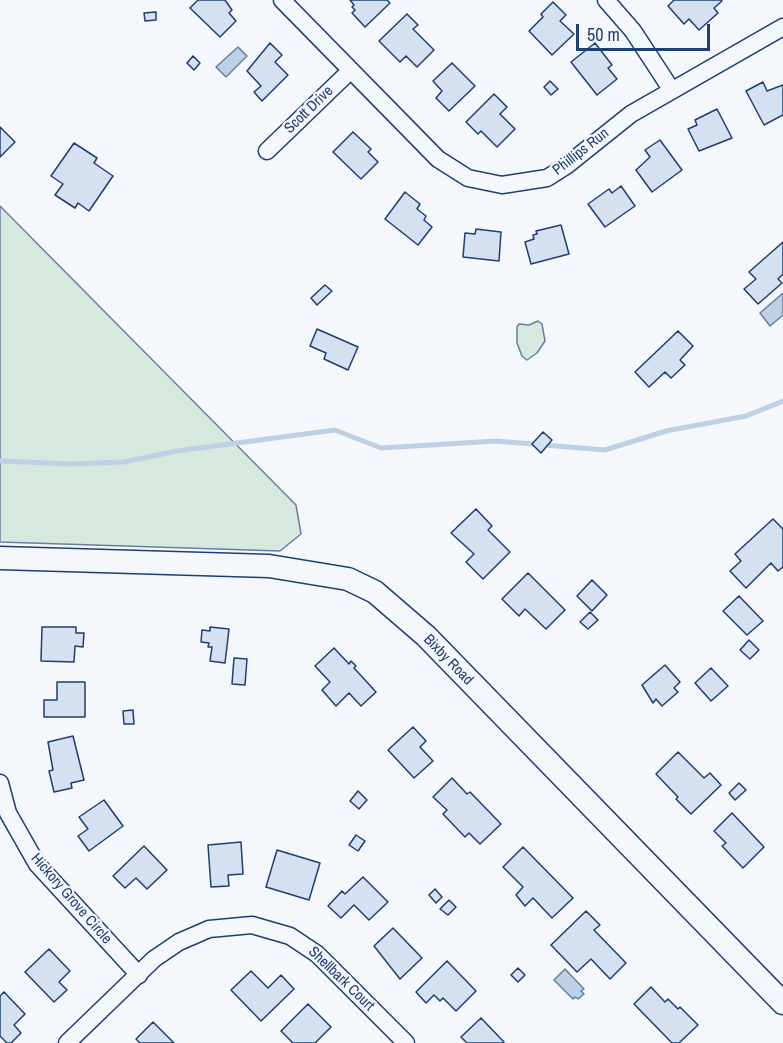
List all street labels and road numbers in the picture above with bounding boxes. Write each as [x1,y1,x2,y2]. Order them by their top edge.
street label: Scott Drive [281,82,337,138]
street label: Phillips Run [549,124,613,180]
street label: Bixby Road [419,631,477,689]
street label: Hickory Grove Circle [27,850,115,948]
street label: Shellbark Court [304,943,378,1015]

